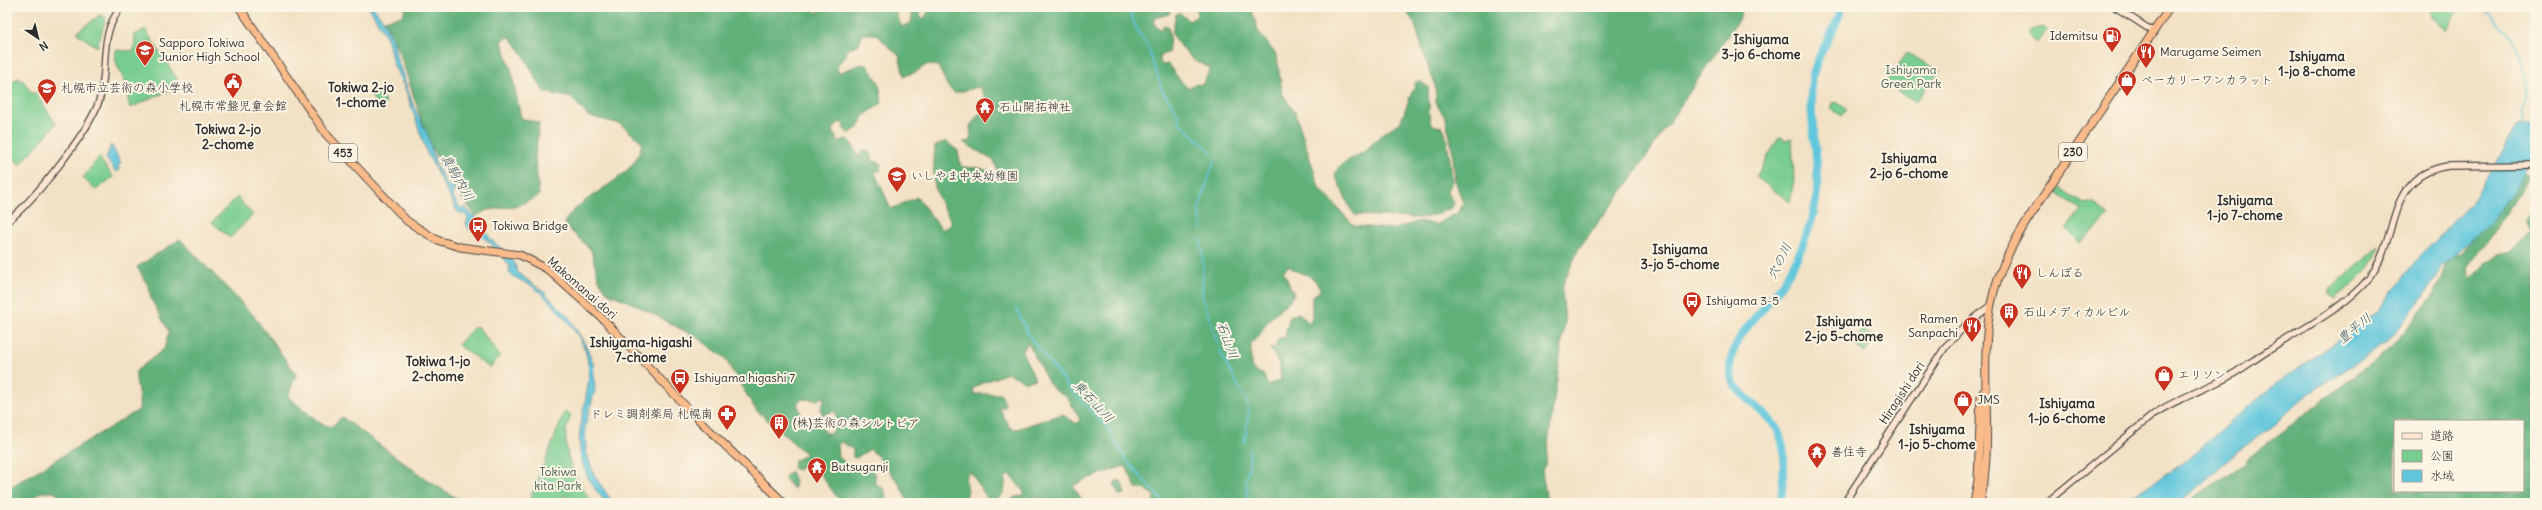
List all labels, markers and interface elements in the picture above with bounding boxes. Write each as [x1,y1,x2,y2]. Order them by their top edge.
north arrow [18,18,58,58]
fuel station icon: Idemitsu [2101,25,2123,53]
place label: Idemitsu [2050,28,2098,43]
district label: Ishiyama 3-jo 6-chome [1721,31,1801,63]
place label: Sapporo Tokiwa Junior High School [159,35,260,64]
text: N [37,38,51,54]
school or university icon: Sapporo Tokiwa Junior High School [134,39,156,67]
restaurant icon: Marugame Seimen [2135,41,2157,69]
place label: Marugame Seimen [2160,44,2262,59]
district label: Ishiyama 1-jo 8-chome [2279,48,2355,80]
park label: Ishiyama Green Park [1881,62,1941,91]
shop icon: ベーカリーワンカラット [2116,69,2138,97]
public building icon: 札幌市常盤児童会館 [222,71,244,99]
place label: ベーカリーワンカラット [2141,72,2273,87]
school or university icon: 札幌市立芸術の森小学校 [36,77,58,105]
district label: Tokiwa 2-jo 1-chome [328,79,394,111]
place label: 札幌市立芸術の森小学校 [61,80,193,95]
temple icon: 石山開拓神社 [974,96,996,124]
place label: 札幌市常盤児童会館 [179,98,287,113]
place label: 石山開拓神社 [999,99,1071,114]
district label: Tokiwa 2-jo 2-chome [195,121,261,153]
road number: 230 [2059,143,2087,161]
road number: 453 [329,144,357,162]
water label: 真駒内川 [437,150,478,204]
district label: Ishiyama 2-jo 6-chome [1870,150,1948,182]
school or university icon: いしやま中央幼稚園 [886,165,908,193]
place label: いしやま中央幼稚園 [911,168,1019,183]
district label: Ishiyama 1-jo 7-chome [2207,192,2283,224]
bus stop icon: Tokiwa Bridge [467,215,489,243]
place label: Tokiwa Bridge [492,218,568,233]
water label: 穴の川 [1763,240,1796,282]
district label: Ishiyama 3-jo 5-chome [1640,241,1720,273]
street label: Makomanai dori [544,253,620,322]
restaurant icon: しんぼる [2011,262,2033,290]
place label: しんぼる [2036,265,2084,280]
bus stop icon: Ishiyama 3-5 [1681,290,1703,318]
place label: Ishiyama 3-5 [1706,293,1779,308]
building icon: 石山メディカルビル [1998,301,2020,329]
place label: 石山メディカルビル [2023,304,2130,319]
water label: 豊平川 [2334,310,2375,347]
place label: Ramen Sanpachi [1908,311,1958,340]
district label: Ishiyama 2-jo 5-chome [1805,313,1883,345]
restaurant icon: Ramen Sanpachi [1961,315,1983,343]
water label: 石山川 [1213,319,1242,361]
district label: Ishiyama-higashi 7-chome [590,334,692,366]
district label: Tokiwa 1-jo 2-chome [406,353,470,385]
street label: Hiragishi dori [1876,359,1927,427]
shop icon: エリソン [2153,364,2175,392]
bus stop icon: Ishiyama higashi 7 [669,367,691,395]
place label: エリソン [2178,367,2226,382]
place label: Ishiyama higashi 7 [694,370,795,385]
water label: 東石山川 [1070,377,1118,426]
shop icon: JMS [1952,389,1974,417]
place label: JMS [1977,392,2000,407]
district label: Ishiyama 1-jo 6-chome [2029,395,2105,427]
pharmacy icon: ドレミ調剤薬局 札幌南 [716,403,738,431]
place label: ドレミ調剤薬局 札幌南 [590,406,713,421]
building icon: (株)芸術の森シルトピア [768,412,790,440]
place label: (株)芸術の森シルトピア [793,415,920,430]
legend [2394,420,2524,492]
district label: Ishiyama 1-jo 5-chome [1899,421,1975,453]
text: 道路 [2430,428,2454,443]
temple icon: 善住寺 [1806,441,1828,469]
place label: 善住寺 [1831,444,1867,459]
text: 公園 [2430,448,2454,463]
temple icon: Butsuganji [806,456,828,484]
place label: Butsuganji [831,459,888,474]
park label: Tokiwa kita Park [534,464,582,493]
text: 水域 [2430,468,2454,483]

